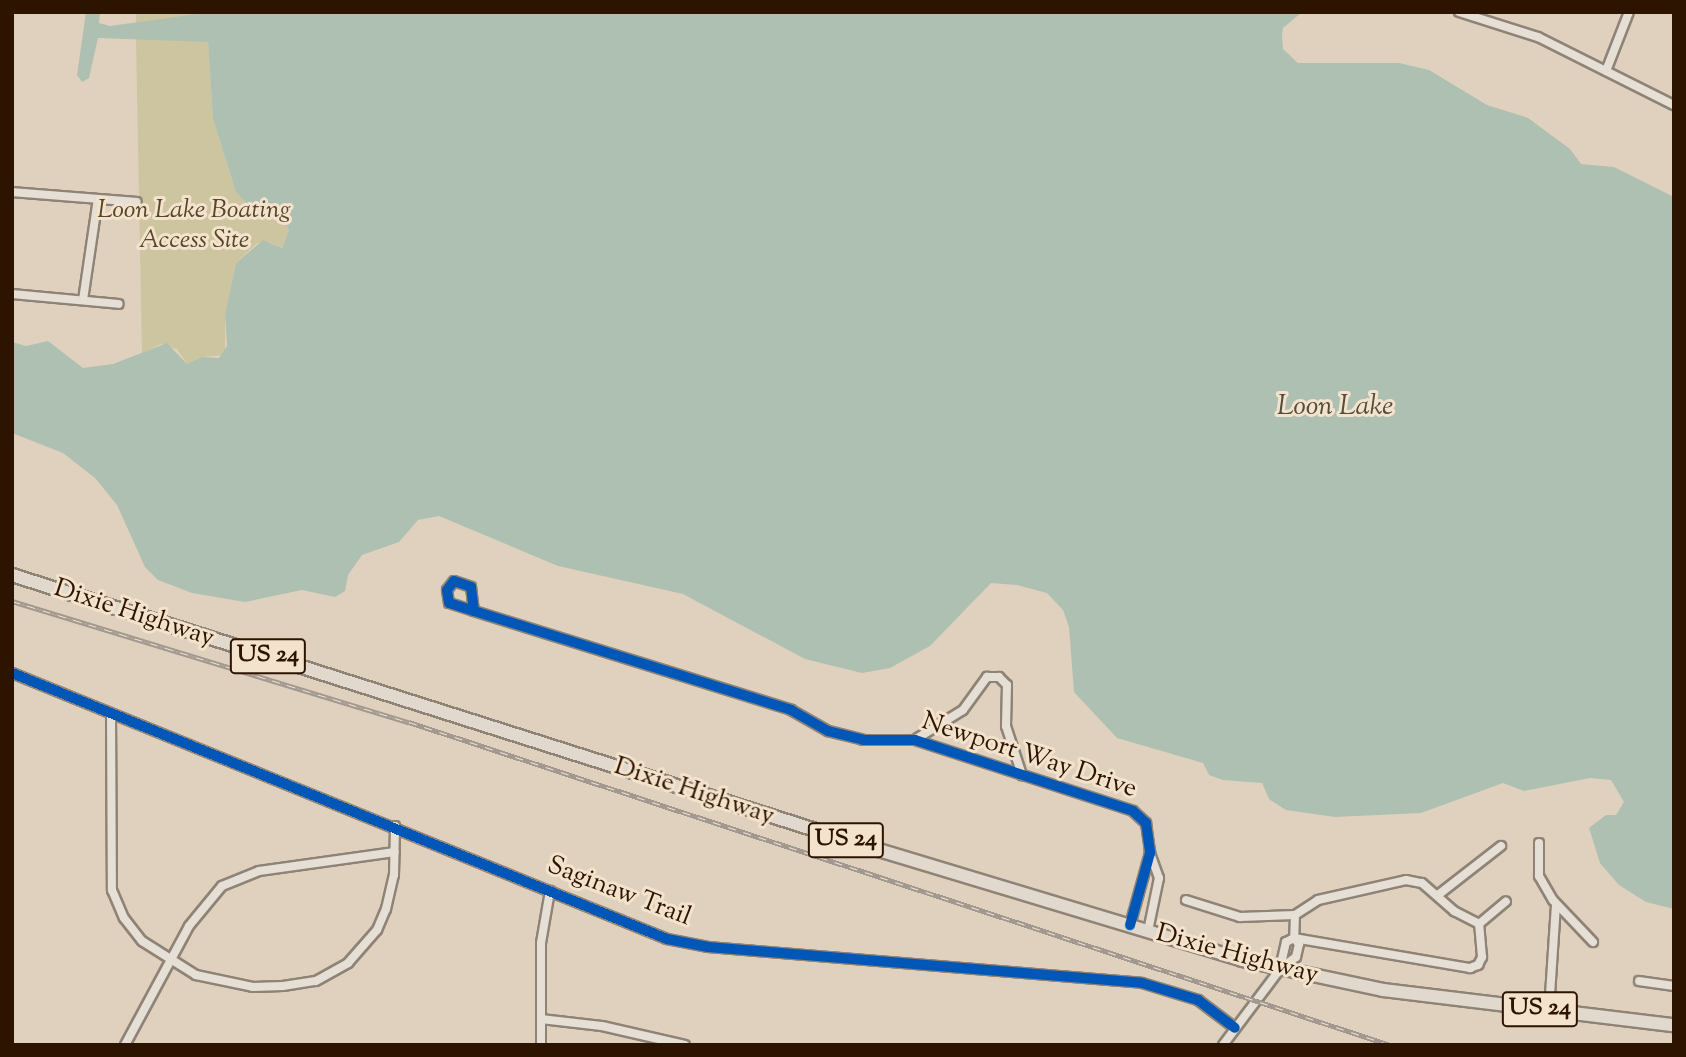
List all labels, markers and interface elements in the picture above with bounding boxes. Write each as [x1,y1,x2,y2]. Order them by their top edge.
park label: Loon Lake Boating Access Site [97,195,291,256]
water label: Loon Lake [1277,390,1393,424]
street label: Dixie Highway [50,573,218,655]
road number: US 24 [230,636,306,676]
street label: Newport Way Drive [917,706,1141,806]
street label: Dixie Highway [610,751,778,833]
road number: US 24 [808,820,884,860]
street label: Saginaw Trail [543,850,695,934]
street label: Dixie Highway [1152,918,1322,992]
road number: US 24 [1502,988,1578,1030]

